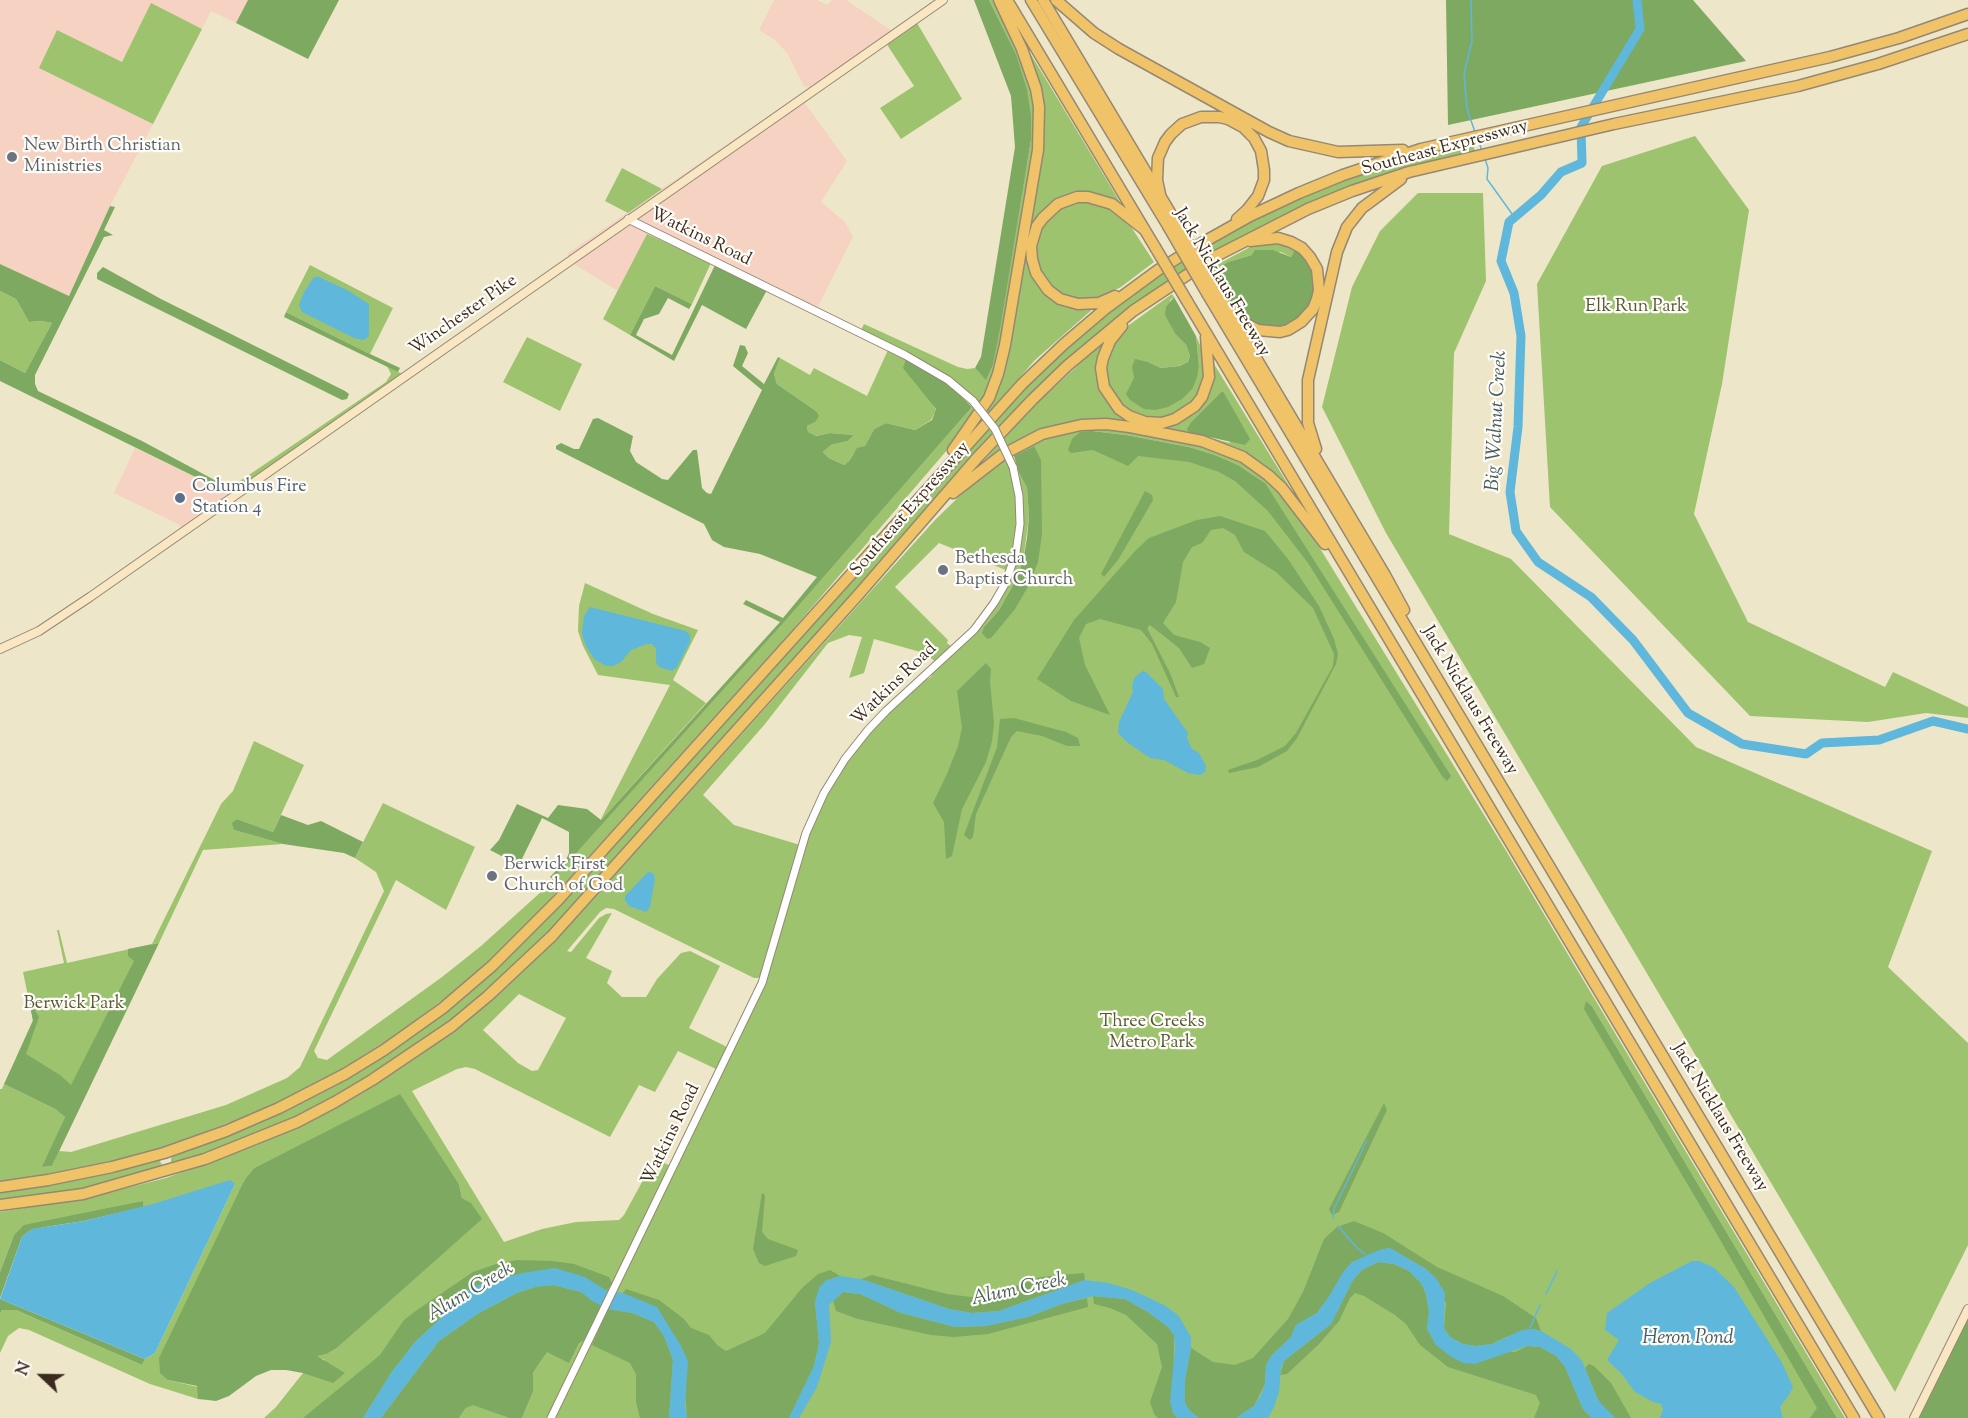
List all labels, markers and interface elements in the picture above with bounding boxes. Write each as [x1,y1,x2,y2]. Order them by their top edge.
street label: Southeast Expressway [1359,116,1531,182]
place label: New Birth Christian Ministries [24,136,181,178]
marker: New Birth Christian Ministries [5,150,19,164]
street label: Watkins Road [646,204,754,272]
street label: Jack Nicklaus Freeway [1168,205,1274,361]
street label: Winchester Pike [406,271,522,361]
park label: Elk Run Park [1585,297,1687,319]
water label: Big Walnut Creek [1482,350,1514,492]
street label: Southeast Expressway [847,438,975,582]
place label: Columbus Fire Station 4 [192,477,307,520]
marker: Columbus Fire Station 4 [173,491,187,505]
place label: Bethesda Baptist Church [955,549,1073,592]
marker: Bethesda Baptist Church [936,563,950,577]
street label: Jack Nicklaus Freeway [1416,623,1522,779]
street label: Watkins Road [848,639,942,731]
place label: Berwick First Church of God [504,855,623,898]
marker: Berwick First Church of God [485,869,499,883]
park label: Berwick Park [23,994,125,1016]
park label: Three Creeks Metro Park [1100,1012,1204,1054]
street label: Jack Nicklaus Freeway [1666,1040,1772,1196]
street label: Watkins Road [638,1081,706,1189]
water label: Alum Creek [423,1258,519,1328]
water label: Alum Creek [969,1269,1069,1313]
water label: Heron Pond [1642,1328,1734,1352]
north arrow [12,1346,72,1406]
text: N [12,1359,38,1379]

